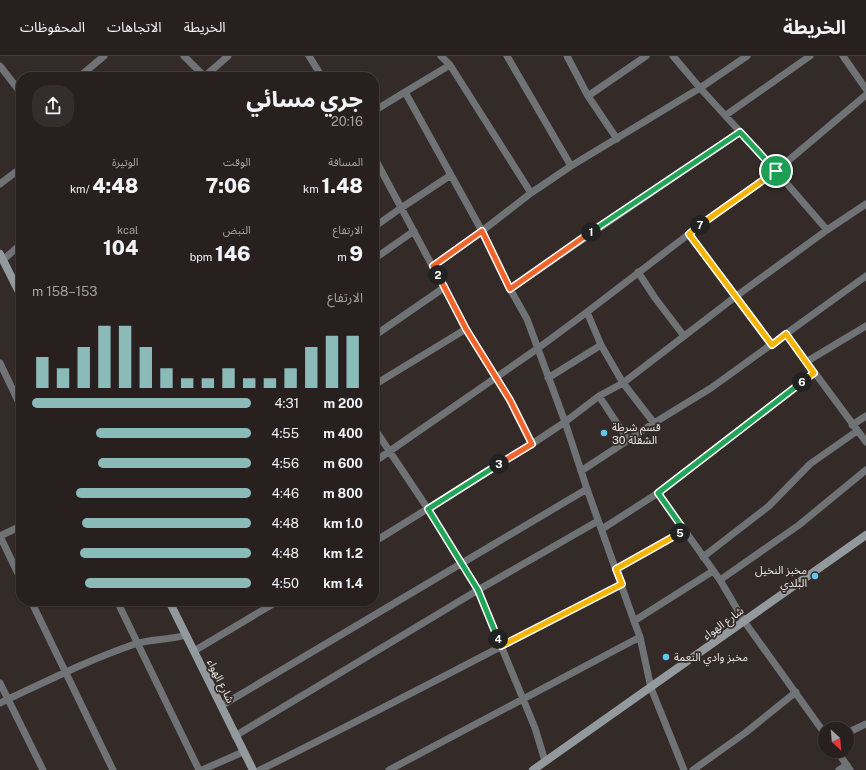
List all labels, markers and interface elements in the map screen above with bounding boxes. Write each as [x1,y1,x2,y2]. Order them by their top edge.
text: الخريطة [783,16,846,38]
text: المحفوظات [20,19,85,35]
text: الاتجاهات [107,19,162,35]
text: الخريطة [184,19,226,35]
button: share [32,85,74,127]
text: جري مسائي [246,86,363,112]
text: 20:16 [331,114,363,129]
pin [759,154,793,188]
text: الوتيرة [112,156,138,168]
text: الوقت [223,156,251,168]
text: المسافة [328,156,363,168]
icon: arrive [765,160,787,182]
text: 4:48 [92,174,138,198]
text: 7:06 [205,174,251,198]
text: 1.48 [321,174,363,198]
text: /km [70,183,92,195]
text: km [303,183,321,195]
pin: 7 [690,215,710,235]
text: 7 [697,219,703,231]
pin: 1 [581,222,601,242]
text: kcal [117,224,138,236]
text: النبض [223,224,251,236]
text: الارتفاع [333,224,363,236]
text: 1 [589,226,593,238]
text: 104 [103,236,138,260]
text: 146 [215,242,251,266]
text: 9 [350,242,363,266]
text: bpm [190,251,215,263]
text: m [337,251,350,263]
pin: 2 [428,265,448,285]
text: 2 [435,269,442,281]
text: 153–158 m [32,284,98,299]
text: الارتفاع [327,290,363,305]
pin: 6 [792,372,812,392]
text: 6 [798,376,806,388]
text: 4:31 [274,396,299,411]
text: 200 m [323,396,363,411]
place label: قسم شرطة الشقلة 30 [612,421,661,446]
text: 4:55 [271,426,299,441]
text: 400 m [323,426,363,441]
marker: قسم شرطة الشقلة 30 [599,428,609,438]
pin: 3 [489,454,509,474]
text: 4:56 [271,456,299,471]
text: 600 m [323,456,363,471]
text: 3 [495,458,503,470]
text: 4:46 [272,486,299,501]
text: 800 m [323,486,363,501]
text: 4:48 [271,516,299,531]
text: 1.0 km [323,516,363,531]
pin: 5 [670,523,690,543]
text: 5 [676,527,684,539]
text: 4:48 [271,546,299,561]
text: 1.2 km [323,546,363,561]
place label: مخبز النخيل البلدي [755,564,807,593]
marker: مخبز النخيل البلدي [810,571,820,581]
text: 4:50 [272,576,299,591]
text: 1.4 km [323,576,363,591]
street label: شارع الهواء [700,604,747,643]
pin: 4 [488,629,508,649]
text: 4 [494,633,502,645]
place label: مخبز وادي النعمة [674,651,748,667]
marker: مخبز وادي النعمة [661,652,671,662]
street label: شارع الهواء [203,657,237,706]
north arrow [818,722,854,758]
map controls [818,722,854,758]

